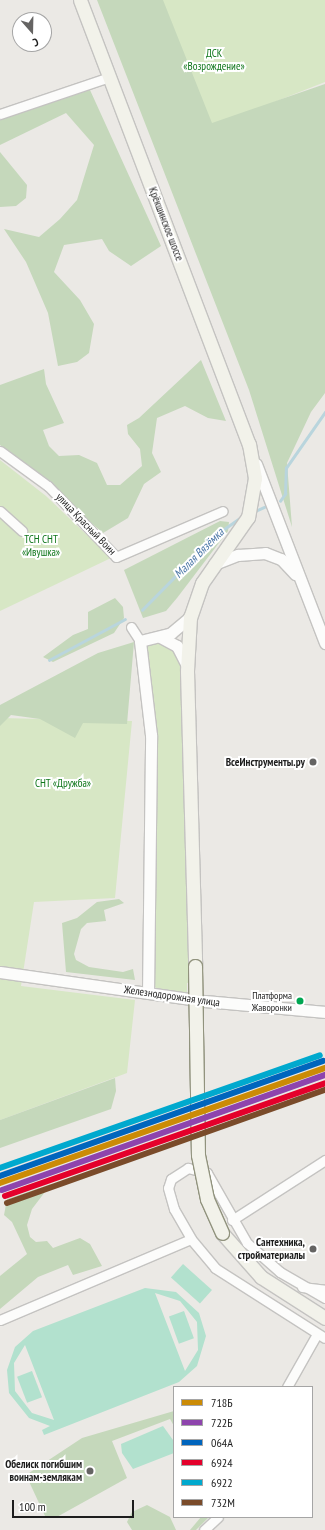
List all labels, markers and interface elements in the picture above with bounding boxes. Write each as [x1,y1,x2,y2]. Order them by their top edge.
north arrow [12,12,52,52]
text: С [31,35,41,50]
park label: ДСК «Возрождение» [183,47,245,73]
street label: Крёкшинское шоссе [146,185,186,263]
street label: улица Красный Воин [53,490,119,558]
water label: Малая Вязёмка [171,525,227,581]
park label: ТСН СНТ «Ивушка» [22,533,60,559]
place label: ВсеИнструменты.ру [226,755,305,769]
marker: ВсеИнструменты.ру [308,757,318,767]
park label: СНТ «Дружба» [35,776,91,790]
street label: Железнодорожная улица [123,983,221,1009]
place label: Платформа Жаворонки [252,989,292,1012]
marker: Платформа Жаворонки [295,996,305,1006]
place label: Сантехника, стройматериалы [238,1236,305,1262]
marker: Сантехника, стройматериалы [308,1244,318,1254]
legend [173,1386,313,1518]
text: 718Б [211,1395,233,1410]
text: 722Б [211,1415,233,1430]
text: 064А [211,1435,233,1450]
text: 6924 [211,1455,233,1470]
place label: Обелиск погибшим воинам-землякам [5,1458,82,1484]
marker: Обелиск погибшим воинам-землякам [85,1466,95,1476]
text: 6922 [211,1475,233,1490]
scale bar [14,1492,136,1518]
text: 732М [211,1495,235,1510]
text: 100 m [19,1499,46,1514]

